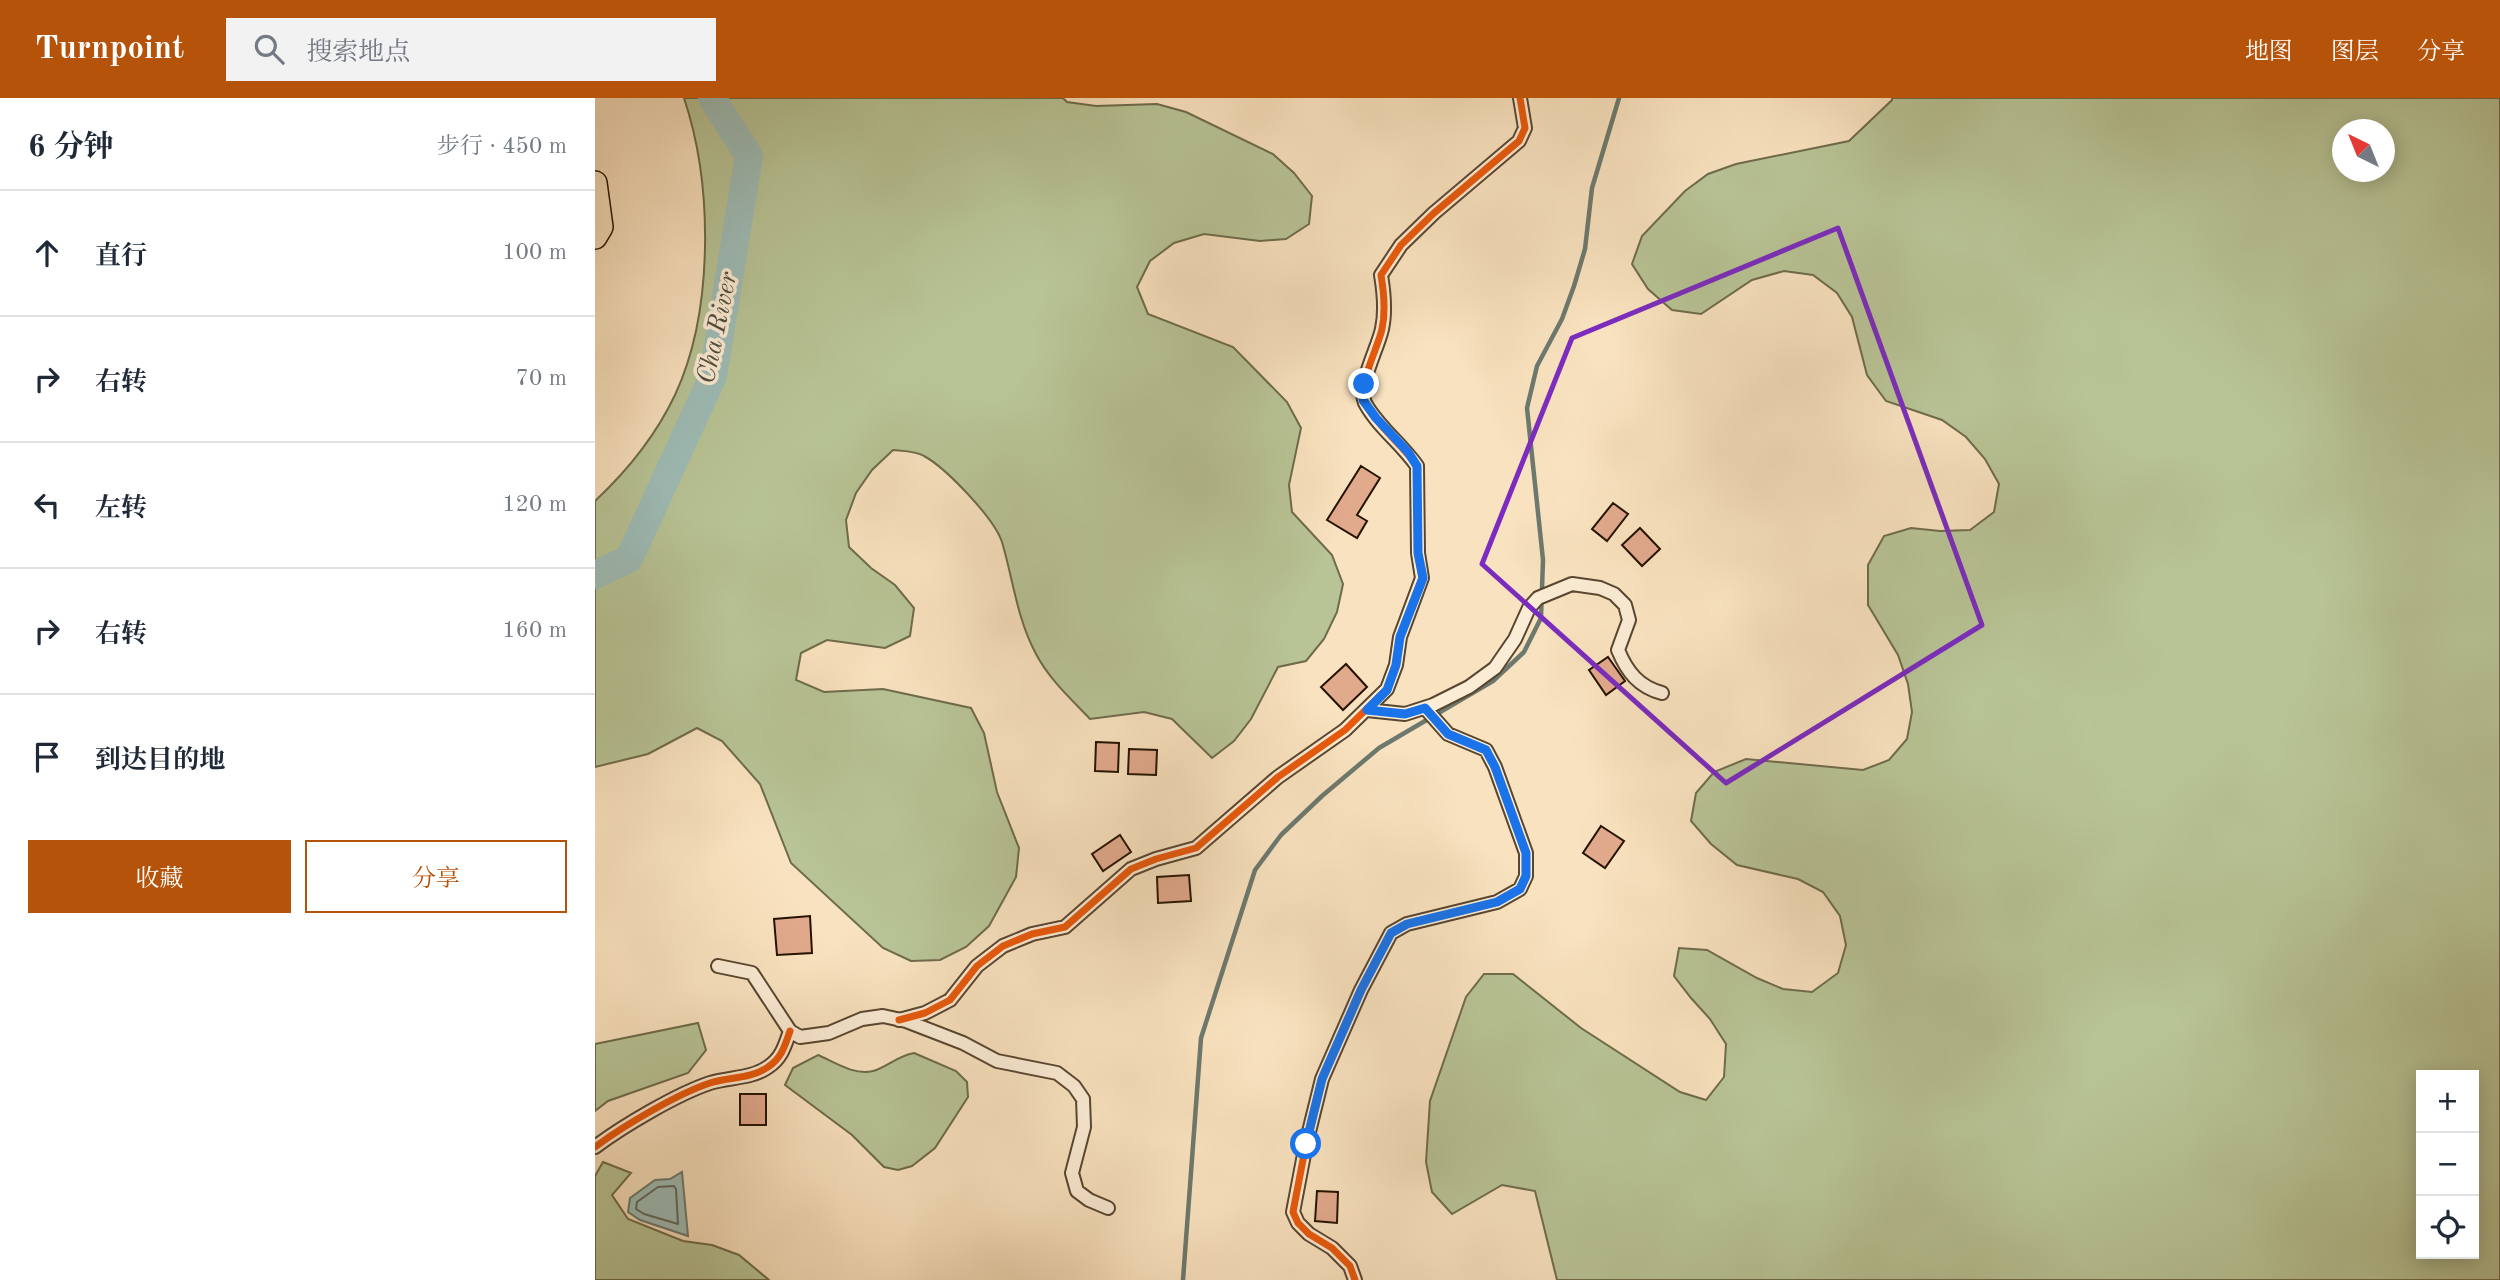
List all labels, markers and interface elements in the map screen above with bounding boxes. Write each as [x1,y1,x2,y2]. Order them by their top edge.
search box [226,18,716,81]
icon: search [250,30,288,68]
text: Turnpoint [35,33,184,66]
text: 搜索地点 [306,40,410,66]
text: 地图 [2245,41,2293,65]
text: 图层 [2331,41,2379,65]
text: 分享 [2417,41,2465,65]
north arrow [2332,119,2395,182]
text: 6 分钟 [28,133,114,163]
text: 步行 · 450 m [437,135,567,158]
icon: ahead [28,234,66,272]
text: 100 m [502,241,567,264]
text: 直行 [95,244,147,270]
water label: Cha River [693,269,743,386]
icon: right [28,360,66,398]
text: 70 m [516,367,567,390]
route end [1348,368,1379,399]
text: 右转 [95,370,147,396]
icon: left [28,486,66,524]
text: 120 m [502,493,567,516]
text: 左转 [95,496,147,522]
icon: right [28,612,66,650]
text: 160 m [502,619,567,642]
text: 右转 [95,622,147,648]
icon: arrive [28,738,66,776]
text: 到达目的地 [95,748,225,774]
button: 收藏 [28,840,291,913]
button: 分享 [305,840,567,913]
map controls [2416,1070,2479,1259]
button: + [2416,1070,2479,1133]
route start [1290,1128,1321,1159]
button: − [2416,1133,2479,1196]
button: locate [2416,1196,2479,1259]

